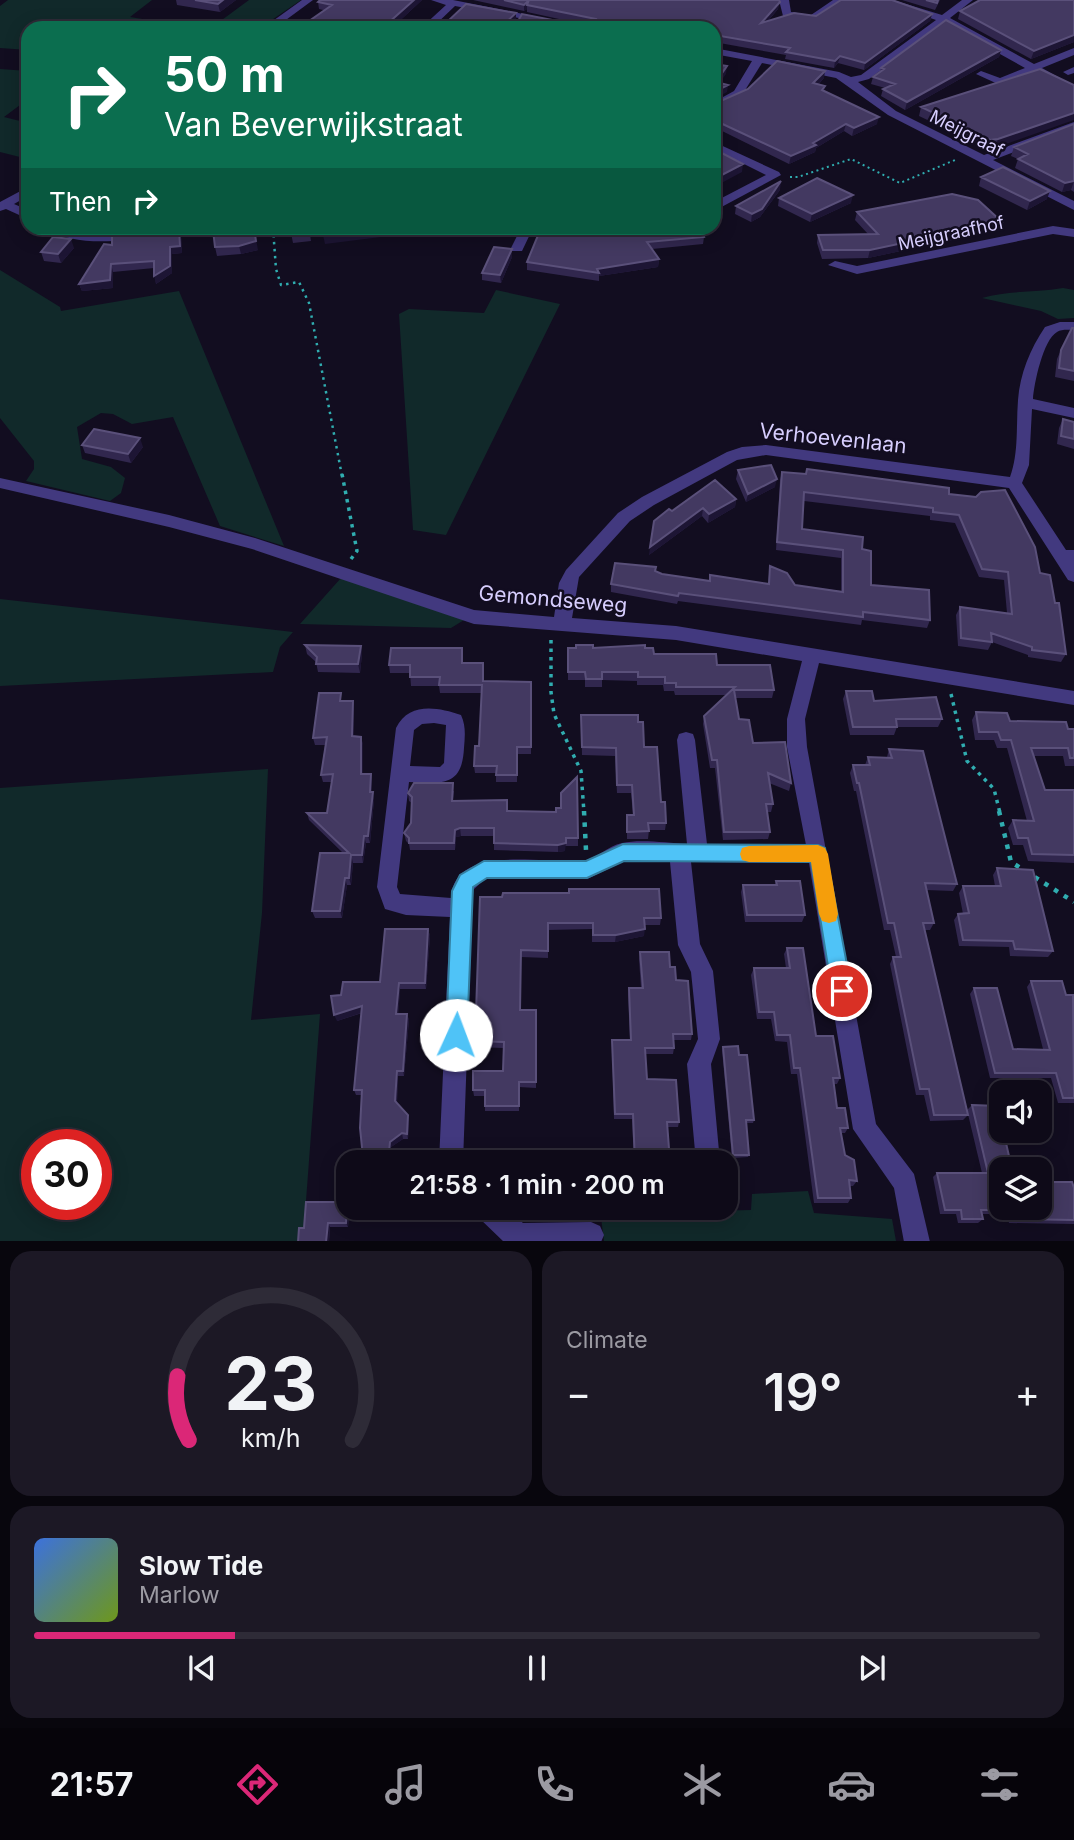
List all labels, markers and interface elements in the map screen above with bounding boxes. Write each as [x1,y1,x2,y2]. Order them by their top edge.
text: 50 m [164,45,285,104]
icon: right [49,49,140,140]
text: Van Beverwijkstraat [164,105,463,144]
street label: Meijgraaf [927,105,1008,161]
icon: right [126,182,164,220]
text: Then [49,186,112,217]
street label: Meijgraafhof [896,211,1006,255]
street label: Verhoevenlaan [758,418,908,458]
street label: Gemondseweg [478,580,628,618]
pin [812,961,872,1021]
icon: arrive [823,972,861,1010]
position arrow [419,998,493,1072]
map controls [989,1080,1052,1220]
button: sound [989,1080,1052,1143]
speed limit sign: 30 [21,1129,112,1220]
button: layers [989,1157,1052,1220]
text: 21:58 · 1 min · 200 m [409,1169,665,1200]
text: Climate [566,1326,648,1354]
text: 23 [225,1339,317,1428]
text: 19° [763,1361,843,1424]
text: − [566,1370,591,1416]
text: + [1015,1370,1040,1416]
text: km/h [241,1422,301,1452]
text: Slow Tide [139,1550,263,1581]
text: Marlow [139,1581,219,1609]
icon: previous [183,1649,221,1687]
icon: pause [518,1649,556,1687]
icon: next [853,1649,891,1687]
icon: directions [233,1760,282,1809]
icon: music [381,1760,430,1809]
icon: phone [530,1760,579,1809]
icon: climate [678,1760,727,1809]
icon: car [827,1760,876,1809]
icon: filters [975,1760,1024,1809]
text: 21:57 [50,1765,133,1804]

